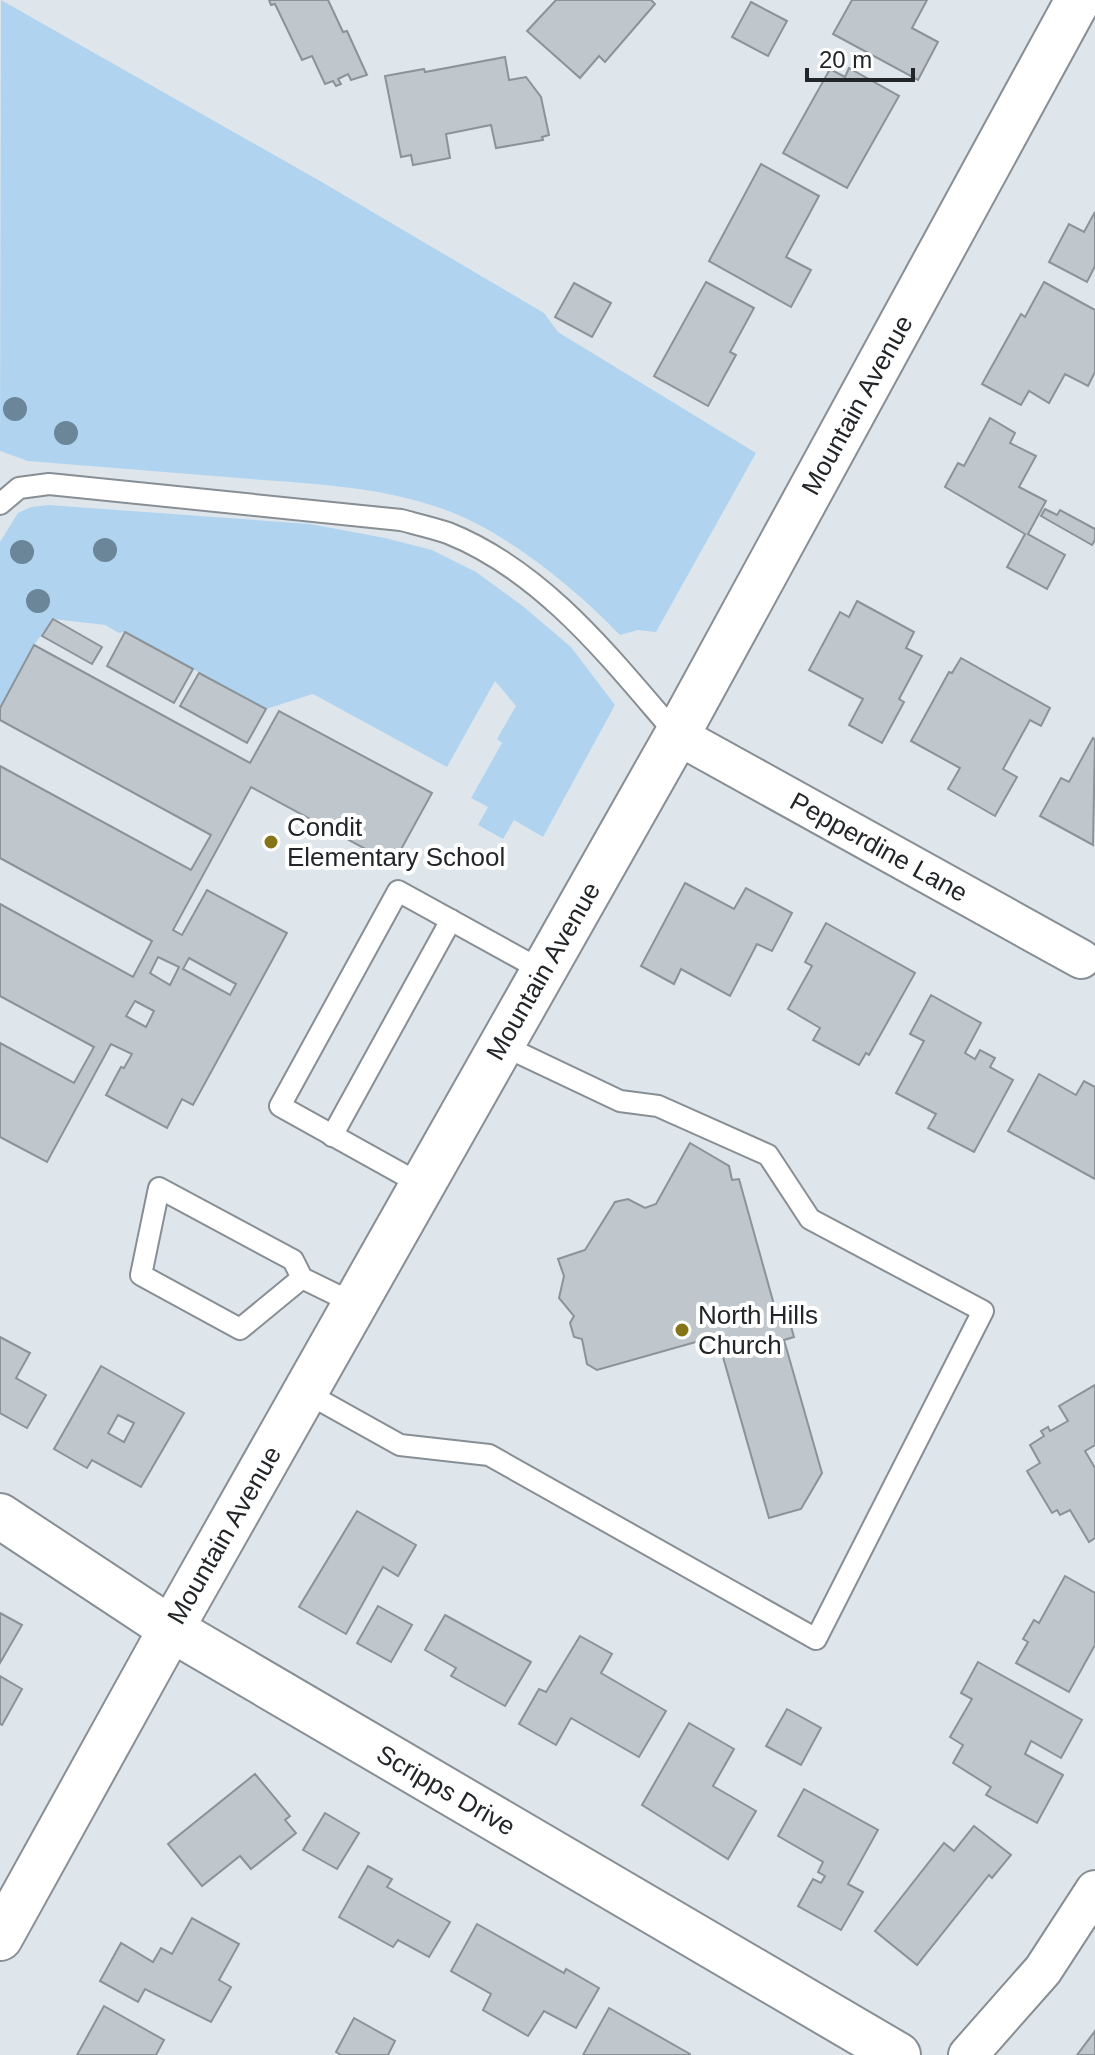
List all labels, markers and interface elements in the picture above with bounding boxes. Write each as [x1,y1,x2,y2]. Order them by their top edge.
scale bar [807,32,913,82]
text: 20 m [819,46,872,73]
street label: Mountain Avenue [795,310,919,500]
street label: Pepperdine Lane [785,786,973,908]
place label: Condit Elementary School [287,812,505,872]
marker: Condit Elementary School [262,833,280,851]
street label: Mountain Avenue [480,877,606,1065]
place label: North Hills Church [698,1300,818,1360]
marker: North Hills Church [673,1321,691,1339]
street label: Mountain Avenue [161,1441,287,1629]
street label: Scripps Drive [372,1738,520,1842]

